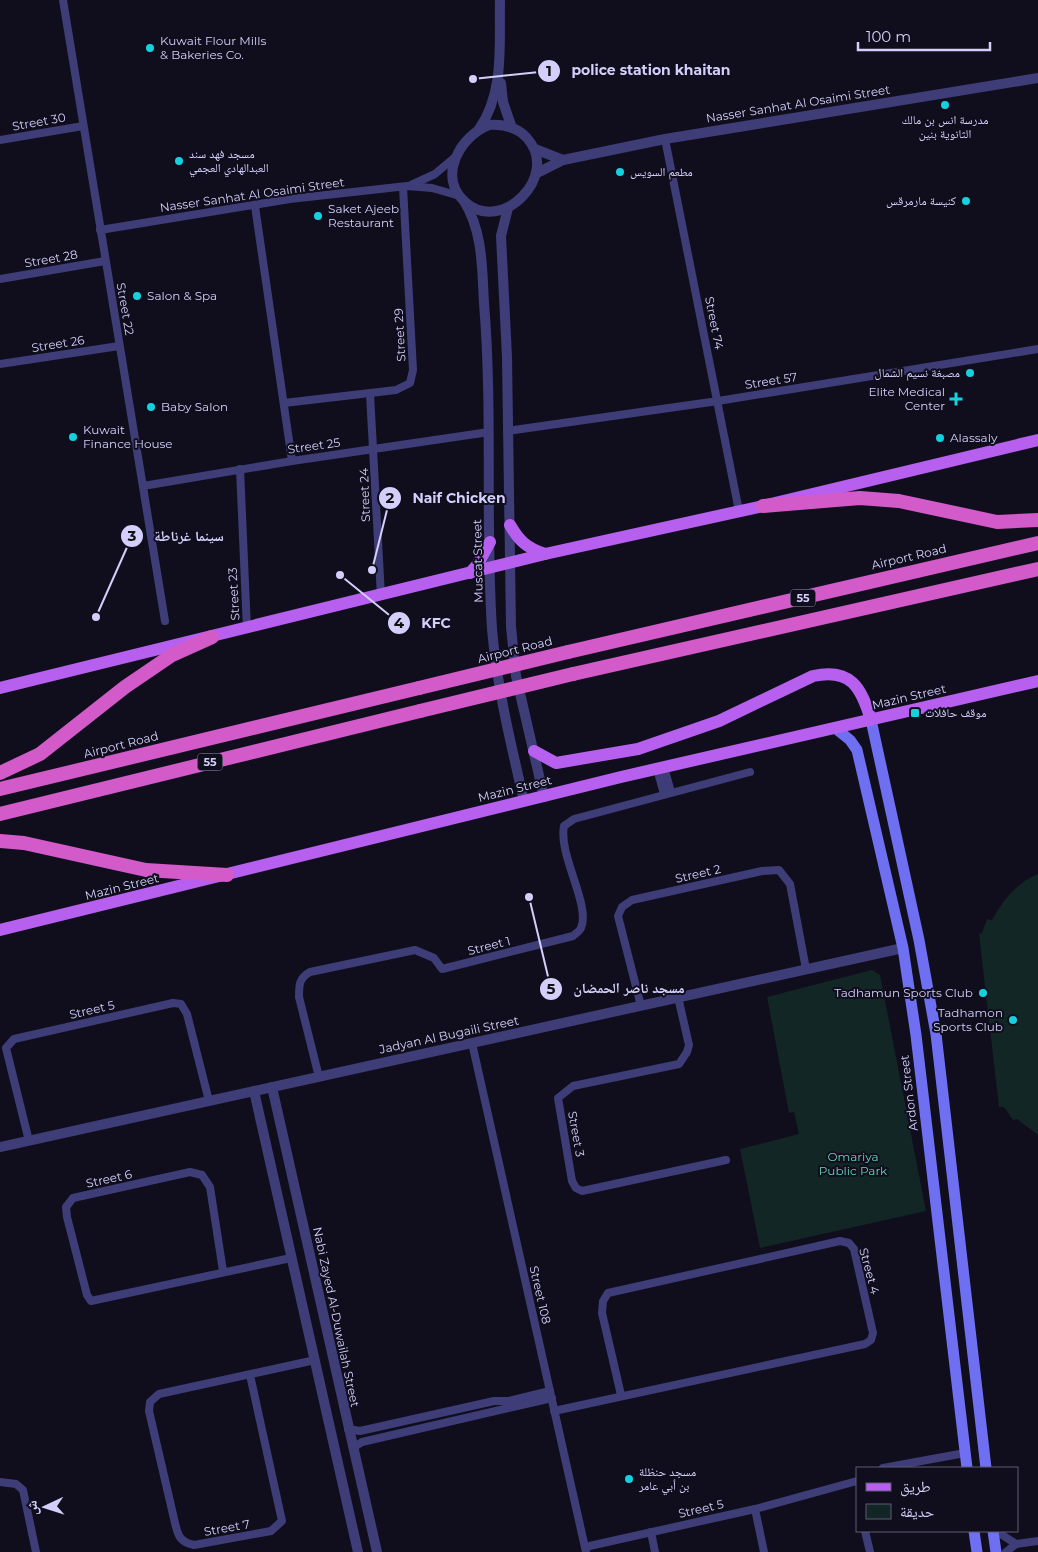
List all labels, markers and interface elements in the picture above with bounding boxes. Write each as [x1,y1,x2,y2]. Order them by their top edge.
scale bar [858,20,990,52]
text: 100 m [866,27,911,46]
place label: Kuwait Flour Mills & Bakeries Co. [160,33,266,62]
marker: Kuwait Flour Mills & Bakeries Co. [144,42,156,54]
callout: police station khaitan [536,56,740,85]
text: 1 [546,61,552,80]
text: police station khaitan [571,61,731,79]
street label: Nasser Sanhat Al Osaimi Street [705,82,891,125]
marker: مدرسة انس بن مالك الثانوية بنين [939,99,951,111]
street label: Street 30 [11,109,67,134]
place label: مدرسة انس بن مالك الثانوية بنين [901,112,989,141]
place label: مسجد فهد سند العبدالهادي العجمي [189,146,269,178]
marker: مسجد فهد سند العبدالهادي العجمي [173,155,185,167]
place label: مطعم السويس [630,164,693,180]
marker: مطعم السويس [614,166,626,178]
street label: Nasser Sanhat Al Osaimi Street [159,174,345,215]
place label: كنيسة مارمرقس [886,193,956,208]
marker: كنيسة مارمرقس [960,195,972,207]
place label: Saket Ajeeb Restaurant [328,201,399,230]
marker: Saket Ajeeb Restaurant [312,210,324,222]
street label: Street 28 [23,246,79,271]
street label: Street 22 [113,281,138,337]
place label: Salon & Spa [147,288,217,303]
marker: Salon & Spa [131,290,143,302]
street label: Street 74 [702,295,727,351]
street label: Street 29 [391,308,408,362]
street label: Street 26 [30,332,86,355]
place label: مصبغة نسيم الشمال [875,365,960,381]
marker: مصبغة نسيم الشمال [964,367,976,379]
street label: Street 57 [744,369,798,392]
place label: Elite Medical Center [868,384,945,413]
marker: Elite Medical Center [949,392,963,406]
place label: Baby Salon [161,399,228,414]
marker: Baby Salon [145,401,157,413]
place label: Kuwait Finance House [83,422,173,451]
place label: Alassaly [950,430,998,445]
marker: Kuwait Finance House [67,431,79,443]
marker: Alassaly [934,432,946,444]
street label: Street 25 [287,434,341,457]
street label: Street 24 [356,468,373,522]
callout: Naif Chicken [378,484,516,513]
text: 2 [386,488,395,507]
text: Naif Chicken [412,489,506,507]
street label: Muscat Street [469,519,486,603]
callout: سينما غرناطة [119,522,234,551]
text: 3 [127,526,137,545]
text: سينما غرناطة [154,527,224,545]
street label: Airport Road [870,541,948,572]
street label: Street 23 [225,567,242,621]
road number: 55 [790,590,816,606]
callout: KFC [387,608,461,637]
text: 4 [394,613,405,632]
text: KFC [421,614,451,632]
street label: Airport Road [476,633,554,666]
street label: Mazin Street [870,681,947,712]
place label: موقف حافلات [925,705,986,720]
marker: موقف حافلات [909,707,921,719]
street label: Airport Road [82,728,160,761]
road number: 55 [198,754,222,770]
street label: Mazin Street [476,772,553,805]
street label: Street 2 [674,861,722,886]
street label: Mazin Street [83,870,160,903]
street label: Street 1 [466,933,512,958]
callout: مسجد ناصر الحمضان [538,974,694,1003]
text: 5 [547,979,556,998]
text: مسجد ناصر الحمضان [573,979,685,997]
place label: Tadhamun Sports Club [834,985,973,1000]
marker: Tadhamun Sports Club [977,987,989,999]
street label: Street 5 [68,997,116,1022]
place label: Tadhamon Sports Club [933,1005,1003,1034]
street label: Jadyan Al Bugaili Street [377,1012,520,1057]
marker: Tadhamon Sports Club [1007,1014,1019,1026]
street label: Ardon Street [896,1054,921,1132]
street label: Street 3 [565,1110,588,1158]
park label: Omariya Public Park [819,1149,888,1178]
street label: Street 6 [84,1166,133,1191]
street label: Nabi Zayed Al-Duwailah Street [310,1225,363,1408]
street label: Street 4 [856,1246,883,1296]
street label: Street 108 [527,1264,555,1326]
place label: مسجد حنظلة بن أبي عامر [638,1464,696,1496]
legend [856,1467,1018,1532]
marker: مسجد حنظلة بن أبي عامر [623,1473,635,1485]
text: طريق [900,1477,931,1497]
north arrow [20,1482,70,1532]
street label: Street 5 [677,1496,725,1521]
text: ش [23,1500,42,1516]
text: حديقة [900,1502,935,1521]
street label: Street 7 [203,1516,251,1539]

